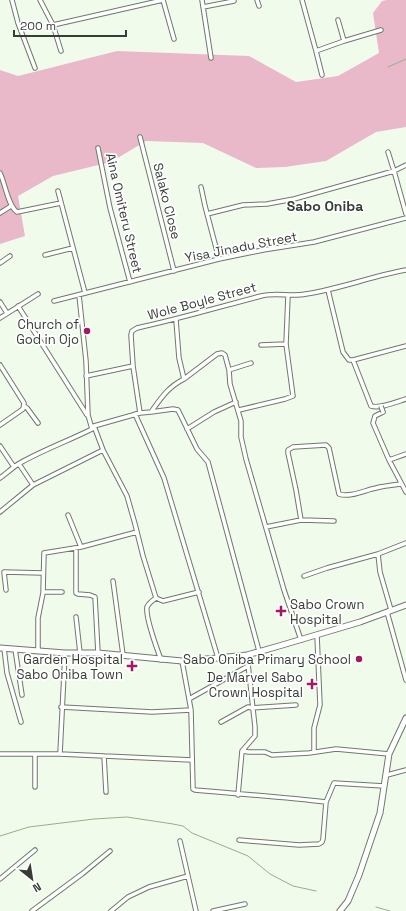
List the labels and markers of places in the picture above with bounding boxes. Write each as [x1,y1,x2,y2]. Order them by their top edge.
place label: Church of God in Ojo [16,316,79,348]
marker: Church of God in Ojo [82,326,92,336]
place label: Sabo Crown Hospital [290,596,365,628]
marker: Sabo Crown Hospital [275,605,287,617]
place label: Garden Hospital Sabo Oniba Town [16,651,123,683]
place label: Sabo Oniba Primary School [183,651,351,668]
marker: Sabo Oniba Primary School [354,654,364,664]
marker: Garden Hospital Sabo Oniba Town [126,660,138,672]
place label: De Marvel Sabo Crown Hospital [207,669,303,701]
marker: De Marvel Sabo Crown Hospital [306,678,318,690]

